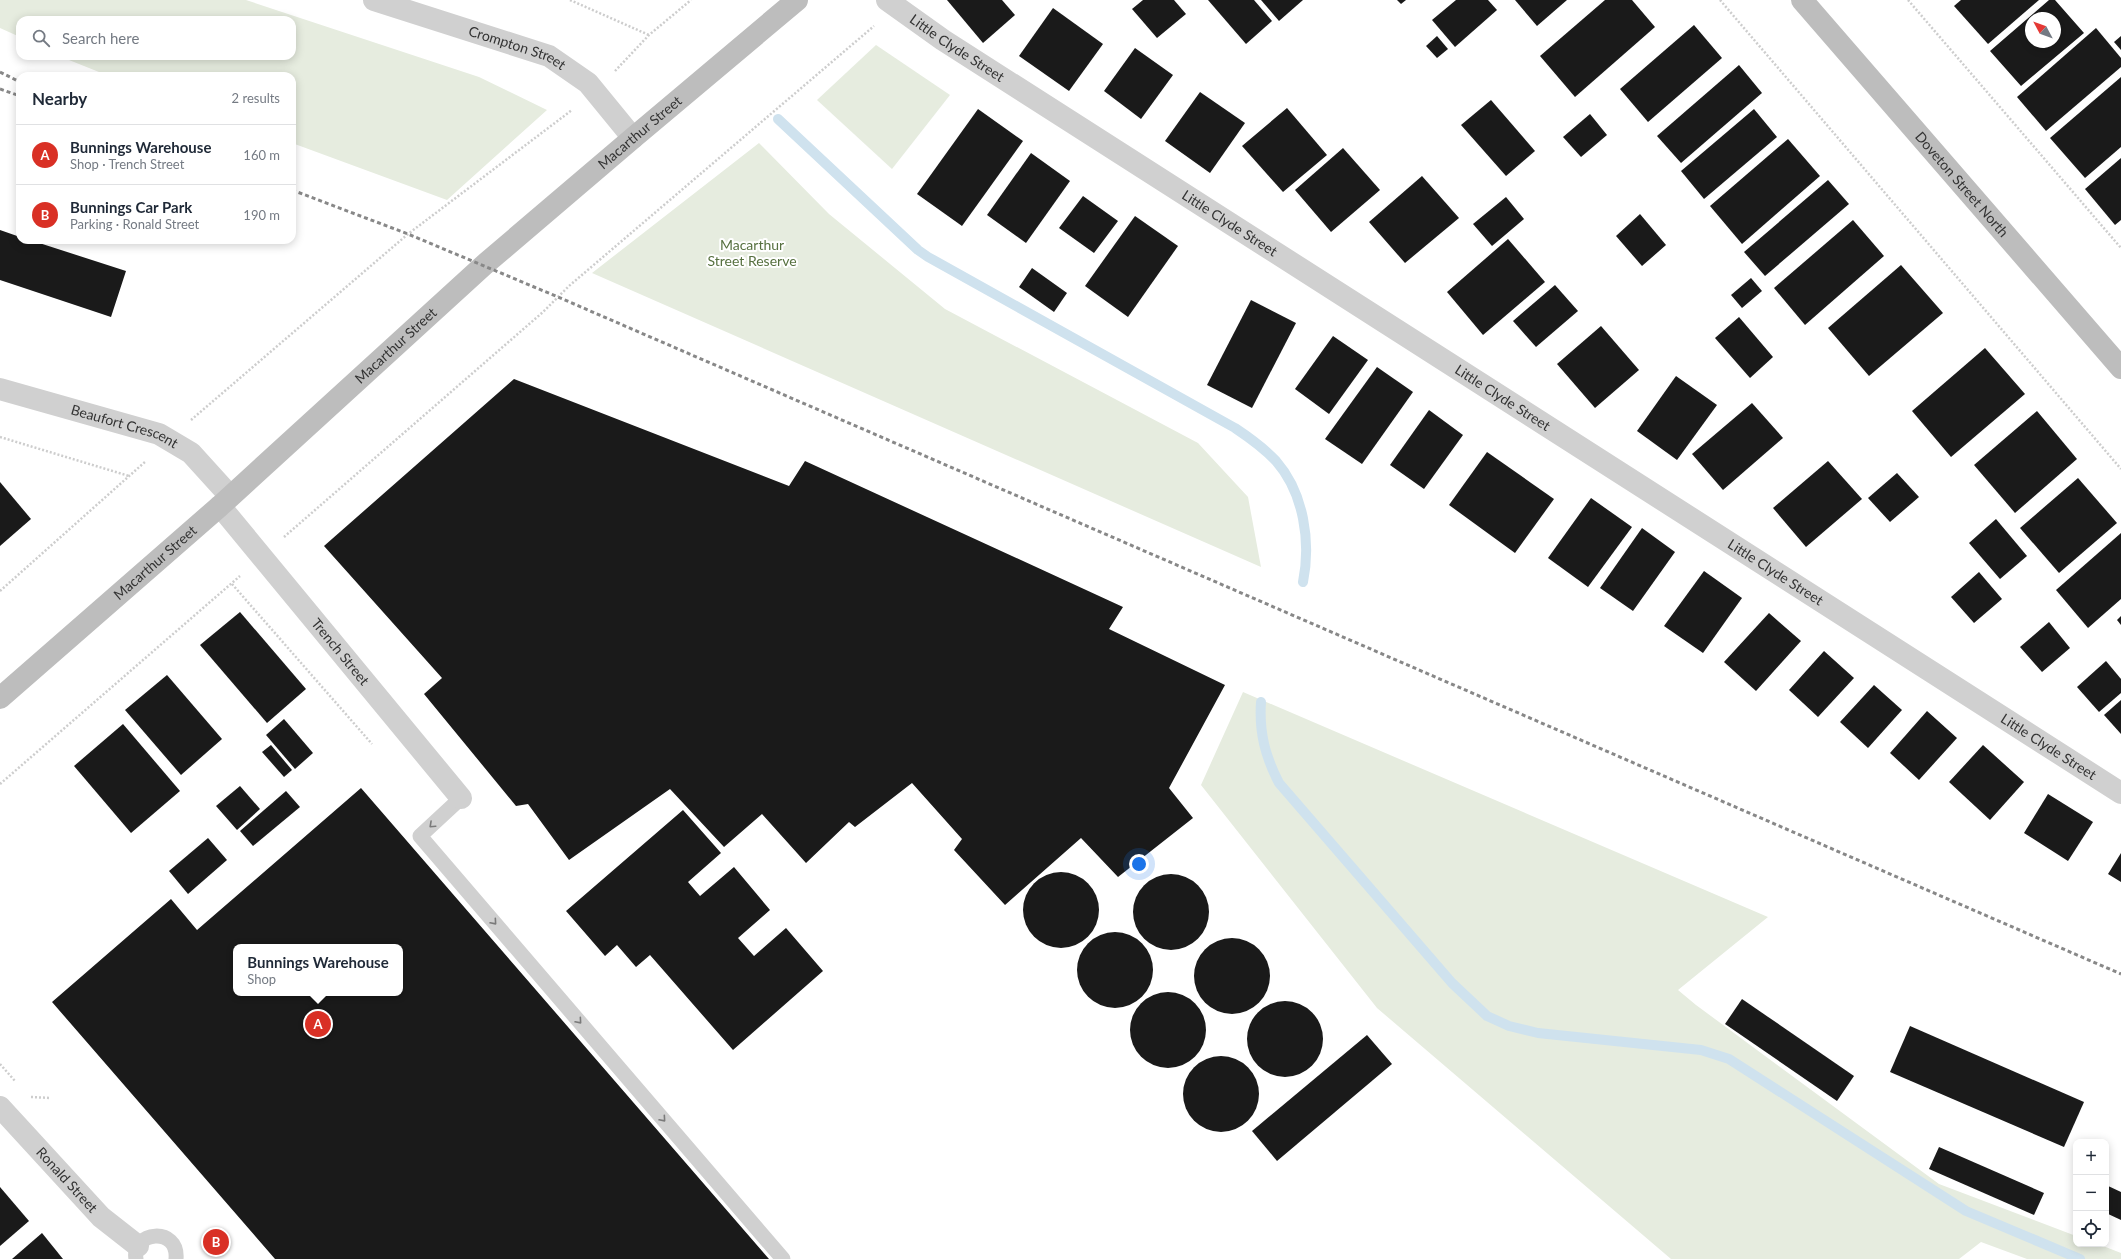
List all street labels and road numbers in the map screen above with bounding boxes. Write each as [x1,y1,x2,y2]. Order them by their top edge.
street label: Little Clyde Street [907,10,1008,85]
street label: Crompton Street [467,22,569,73]
street label: Macarthur Street [594,92,685,172]
street label: Doveton Street North [1912,128,2012,240]
street label: Little Clyde Street [1179,186,1281,260]
street label: Macarthur Street [351,304,440,387]
street label: Little Clyde Street [1452,361,1554,434]
street label: Beaufort Crescent [69,401,181,451]
street label: Macarthur Street [110,521,200,603]
street label: Little Clyde Street [1725,535,1827,609]
street label: Trench Street [308,615,373,688]
street label: Little Clyde Street [1998,710,2100,783]
street label: Ronald Street [33,1143,102,1216]

